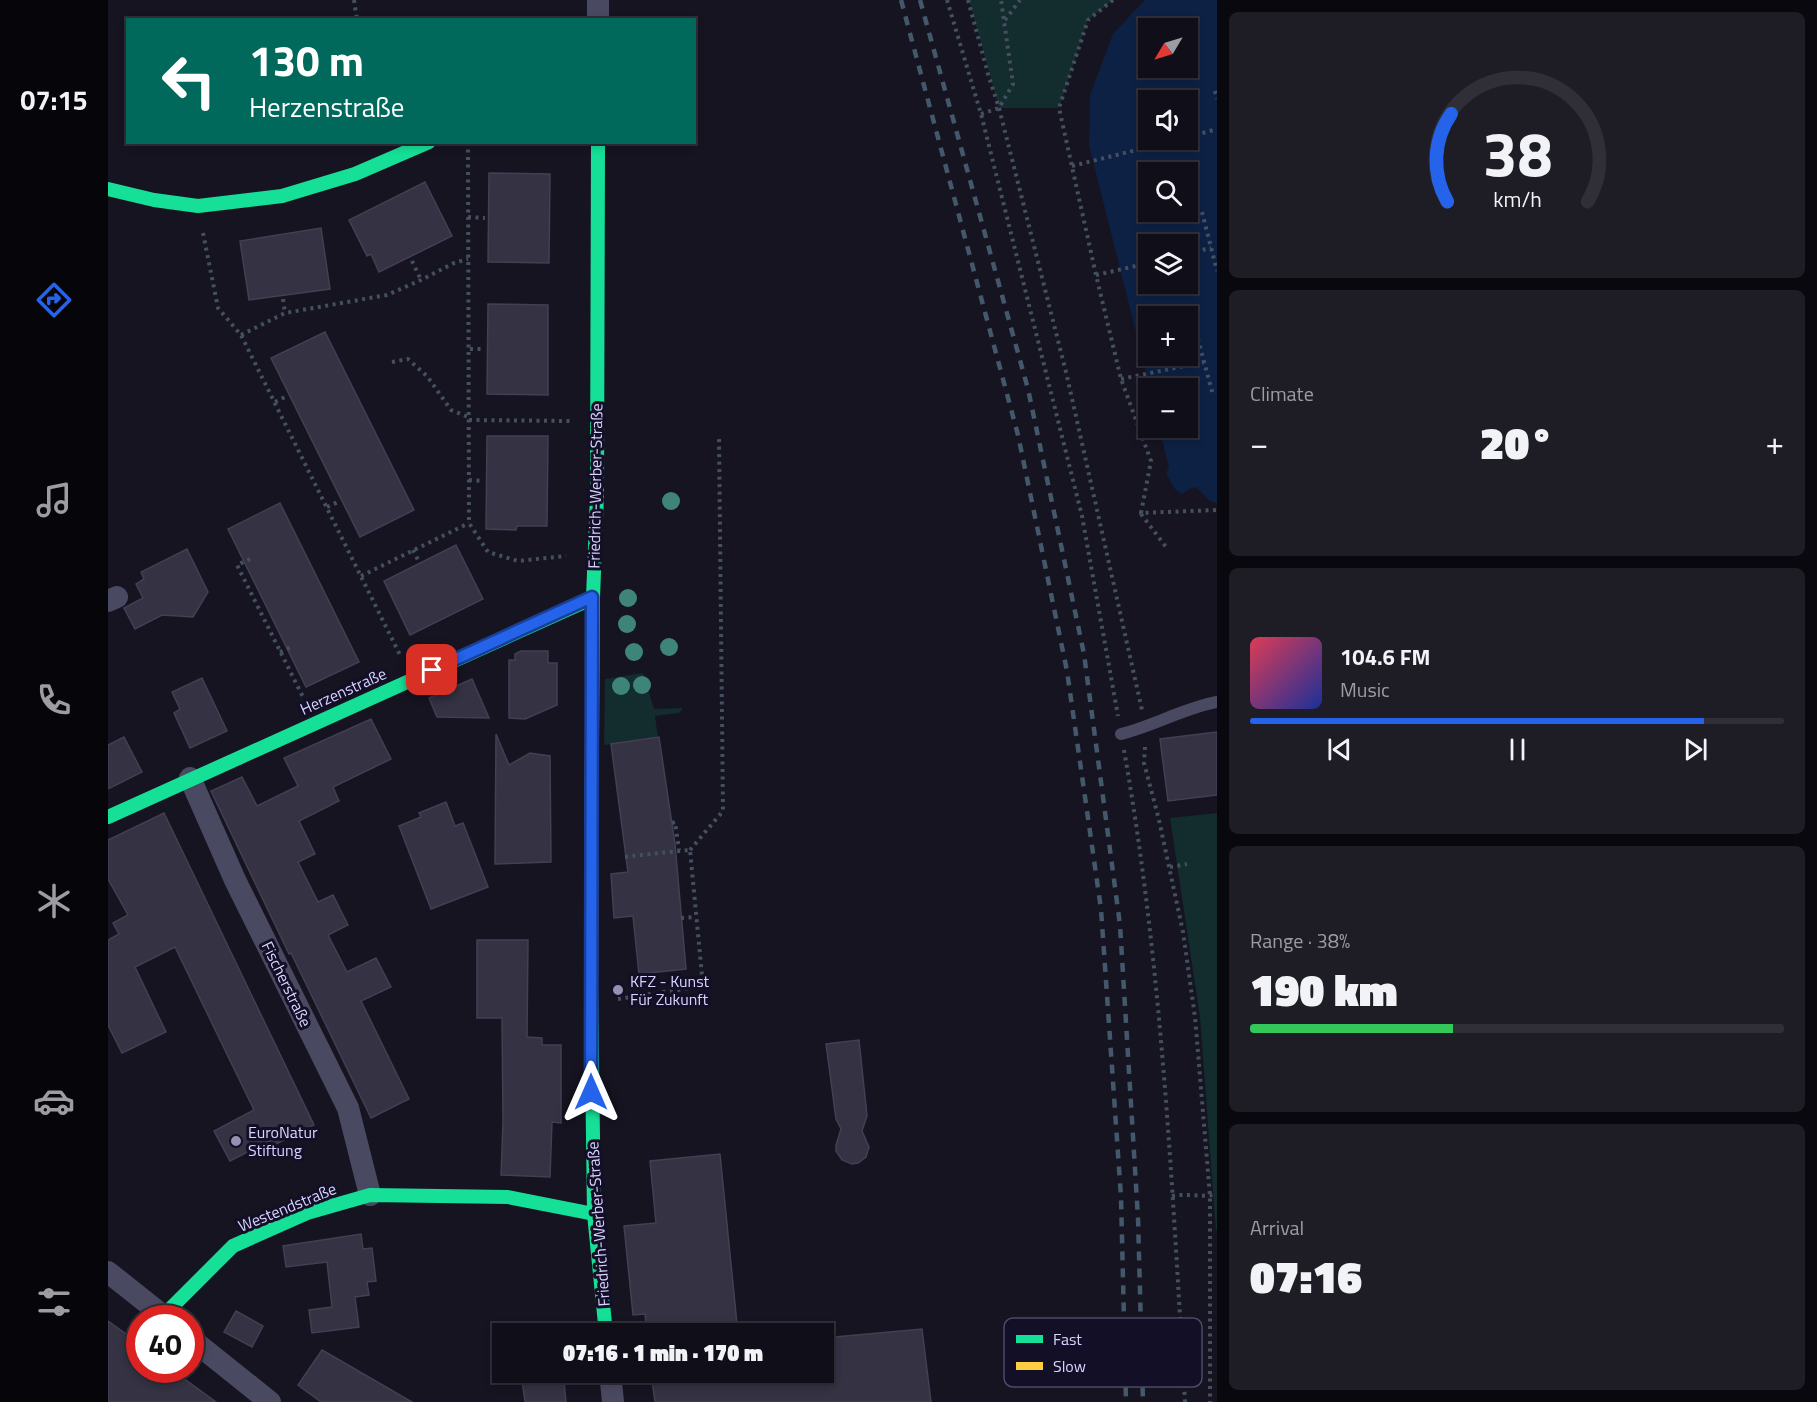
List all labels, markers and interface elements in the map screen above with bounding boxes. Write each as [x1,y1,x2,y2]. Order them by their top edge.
north arrow [1138,18,1198,78]
map controls [1138,18,1198,438]
text: 130 m [249,28,364,92]
icon: left [150,42,228,120]
text: 07:15 [20,79,88,120]
text: Herzenstraße [249,86,404,127]
button: sound [1138,90,1198,150]
text: 38 [1482,105,1552,200]
button: search [1138,162,1198,222]
text: km/h [1493,183,1541,215]
button: layers [1138,234,1198,294]
icon: directions [33,279,75,321]
button: + [1138,306,1198,366]
button: − [1138,378,1198,438]
text: Climate [1250,378,1314,409]
street label: Friedrich-Werber-Straße [582,403,608,569]
text: 20° [1480,408,1554,476]
text: − [1250,418,1268,468]
text: + [1766,418,1784,468]
icon: music [33,479,75,521]
text: 104.6 FM [1340,640,1430,674]
pin [406,644,457,695]
icon: arrive [415,653,448,686]
street label: Herzenstraße [296,661,390,721]
text: Music [1340,674,1390,705]
icon: phone [33,679,75,721]
icon: previous [1323,733,1356,766]
icon: pause [1501,733,1534,766]
icon: next [1679,733,1712,766]
icon: climate [33,880,75,922]
text: Range · 38% [1250,925,1350,956]
street label: Fischerstraße [256,937,318,1031]
text: 190 km [1250,955,1398,1023]
place label: KFZ - Kunst Für Zukunft [630,969,710,1011]
marker: KFZ - Kunst Für Zukunft [611,983,625,997]
position arrow [559,1060,623,1124]
icon: car [33,1080,75,1122]
place label: EuroNatur Stiftung [248,1120,318,1162]
marker: EuroNatur Stiftung [229,1134,243,1148]
street label: Friedrich-Werber-Straße [580,1141,616,1307]
street label: Westendstraße [234,1176,340,1238]
text: Arrival [1250,1212,1304,1243]
text: 07:16 [1250,1242,1362,1310]
icon: filters [33,1281,75,1323]
speed limit sign: 40 [126,1305,204,1383]
legend [1004,1318,1202,1387]
text: Fast [1053,1327,1082,1351]
text: 07:16 · 1 min · 170 m [563,1336,763,1370]
text: Slow [1053,1354,1086,1378]

